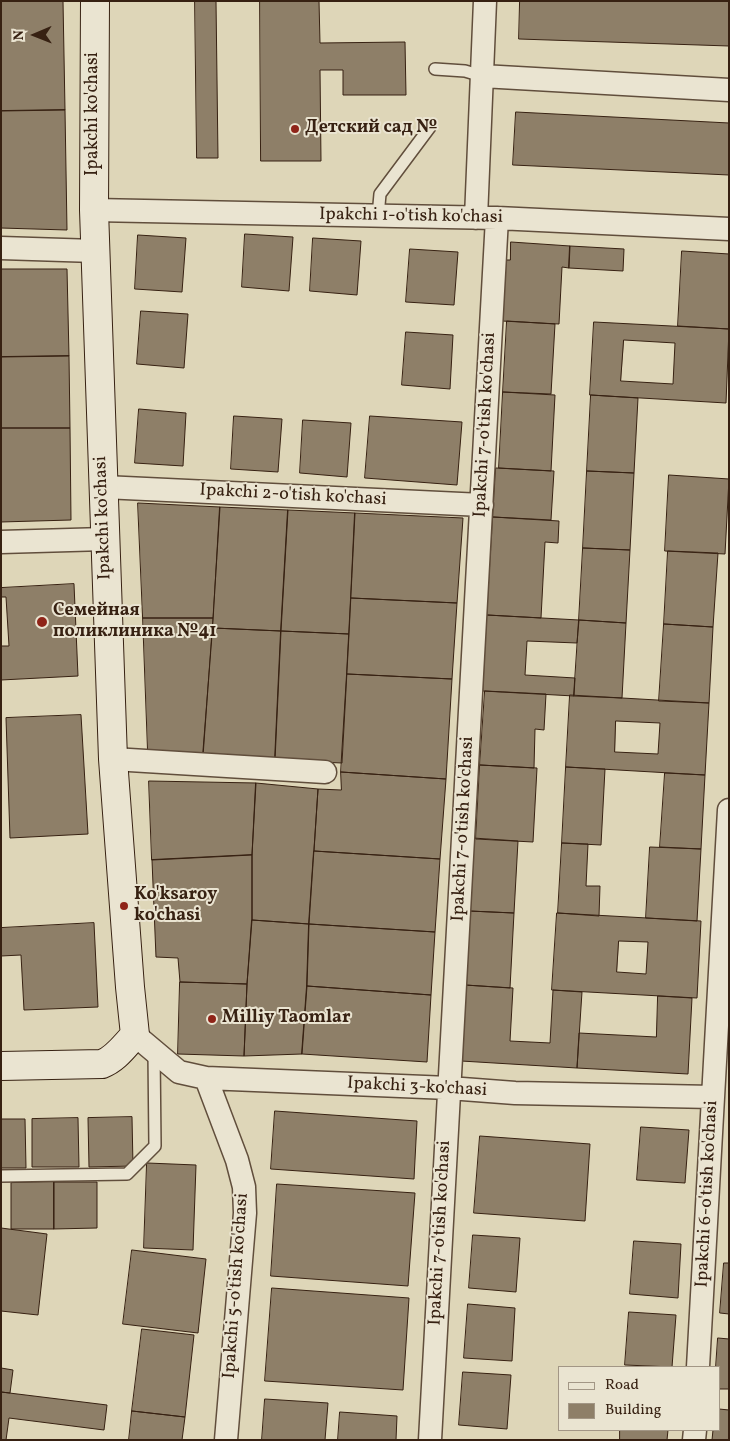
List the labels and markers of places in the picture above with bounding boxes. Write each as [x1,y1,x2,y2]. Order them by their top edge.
place label: Детский сад № [305,118,437,140]
marker: Детский сад № [289,123,301,135]
place label: Семейная поликлиника №41 [53,601,217,644]
marker: Семейная поликлиника №41 [35,615,49,629]
place label: Ko'ksaroy ko'chasi [134,885,217,928]
marker: Ko'ksaroy ko'chasi [118,900,130,912]
place label: Milliy Taomlar [222,1008,350,1030]
marker: Milliy Taomlar [206,1013,218,1025]

